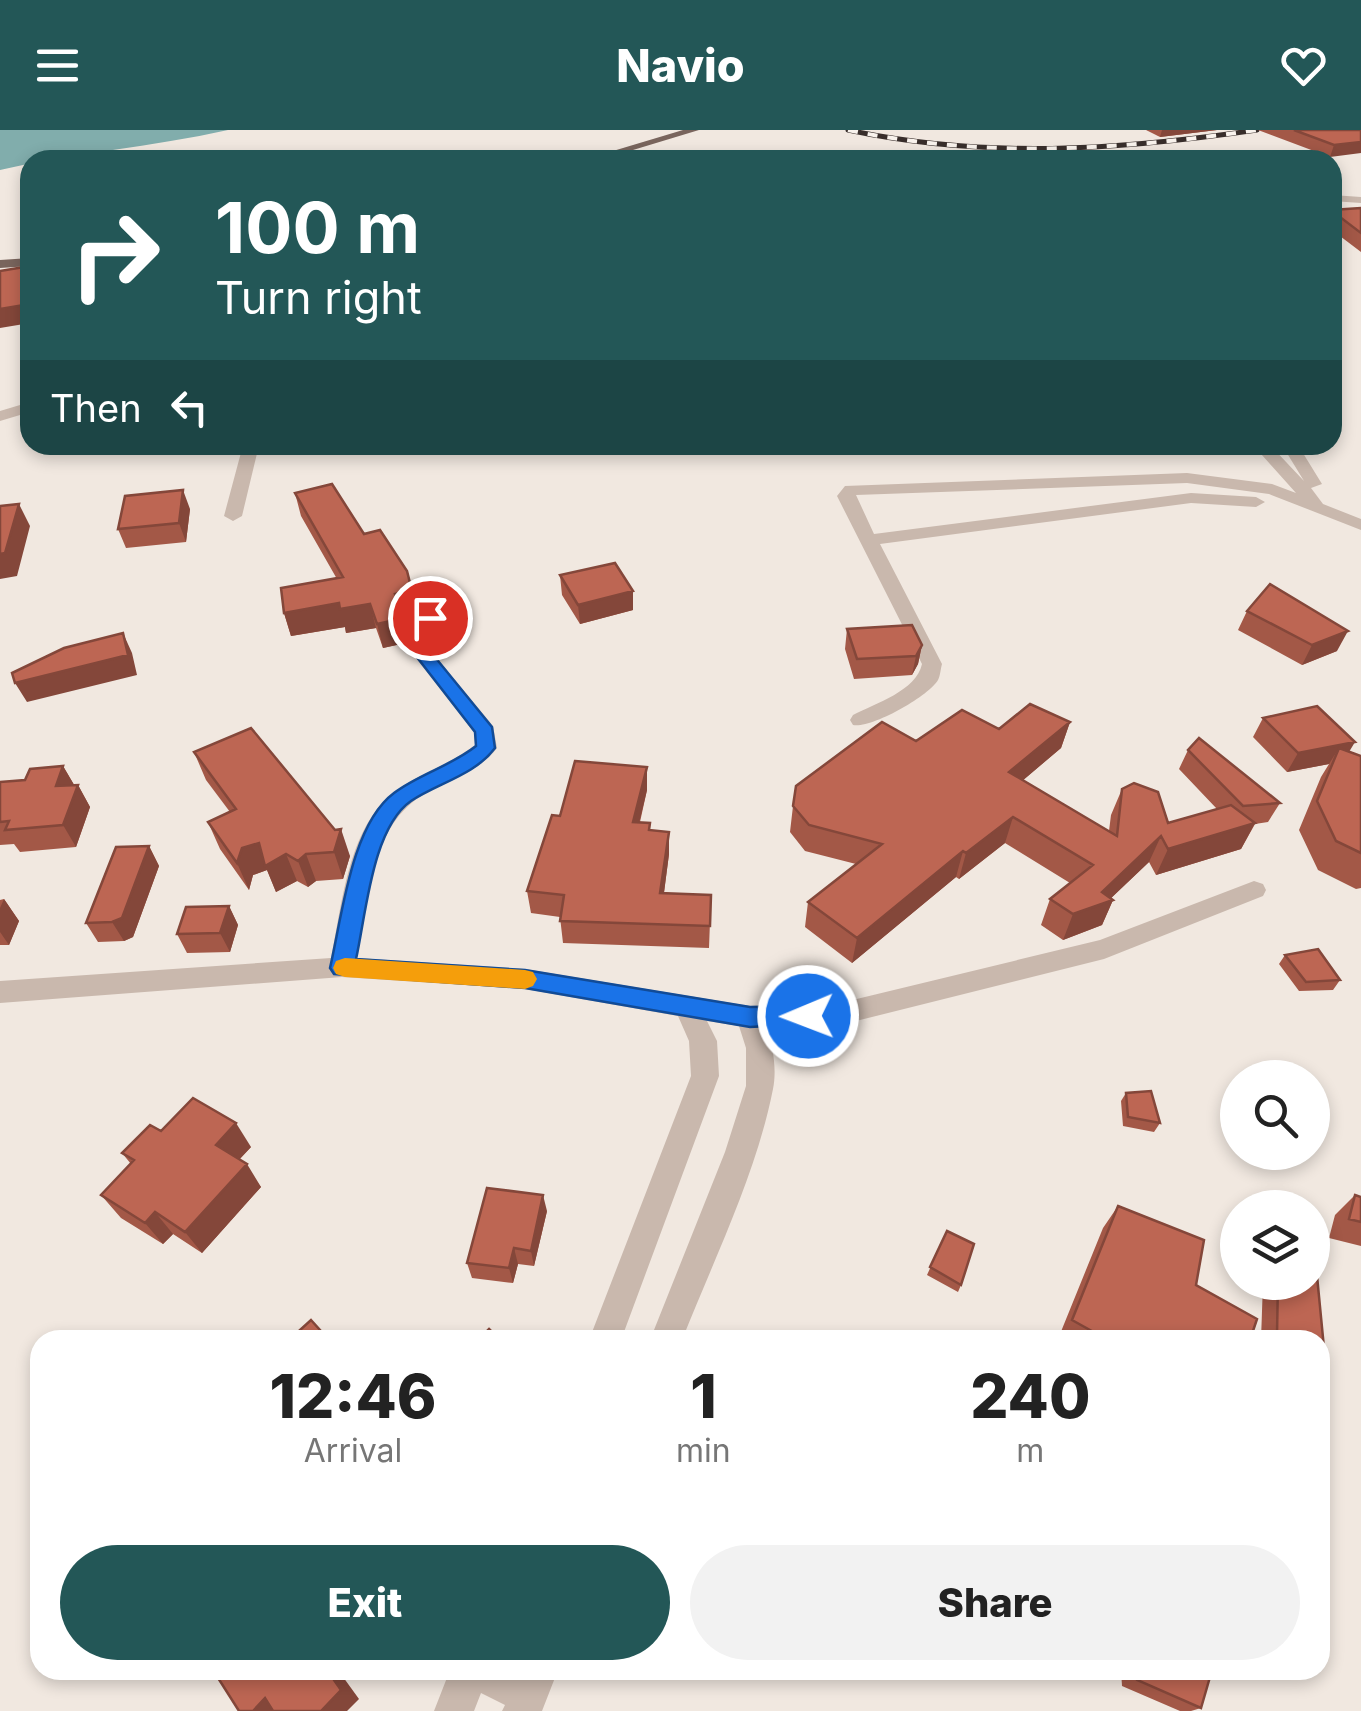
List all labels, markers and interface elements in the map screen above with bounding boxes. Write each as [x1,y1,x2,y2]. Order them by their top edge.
icon: menu [30,38,85,93]
text: Navio [616,38,745,93]
icon: heart [1276,38,1331,93]
text: 100 m [215,185,420,270]
icon: right [50,190,180,320]
text: Turn right [215,270,422,325]
icon: left [162,380,217,435]
text: Then [50,385,142,431]
pin [388,576,473,661]
icon: arrive [403,591,458,646]
position arrow [756,964,860,1068]
map controls [1220,1060,1330,1300]
button: search [1220,1060,1330,1170]
button: layers [1220,1190,1330,1300]
text: 12:46 [270,1360,436,1432]
text: 1 [690,1360,717,1432]
text: 240 [970,1360,1090,1432]
text: Arrival [304,1431,402,1470]
text: min [676,1431,731,1470]
text: m [1016,1431,1044,1470]
button: Exit [60,1545,670,1660]
button: Share [690,1545,1300,1660]

